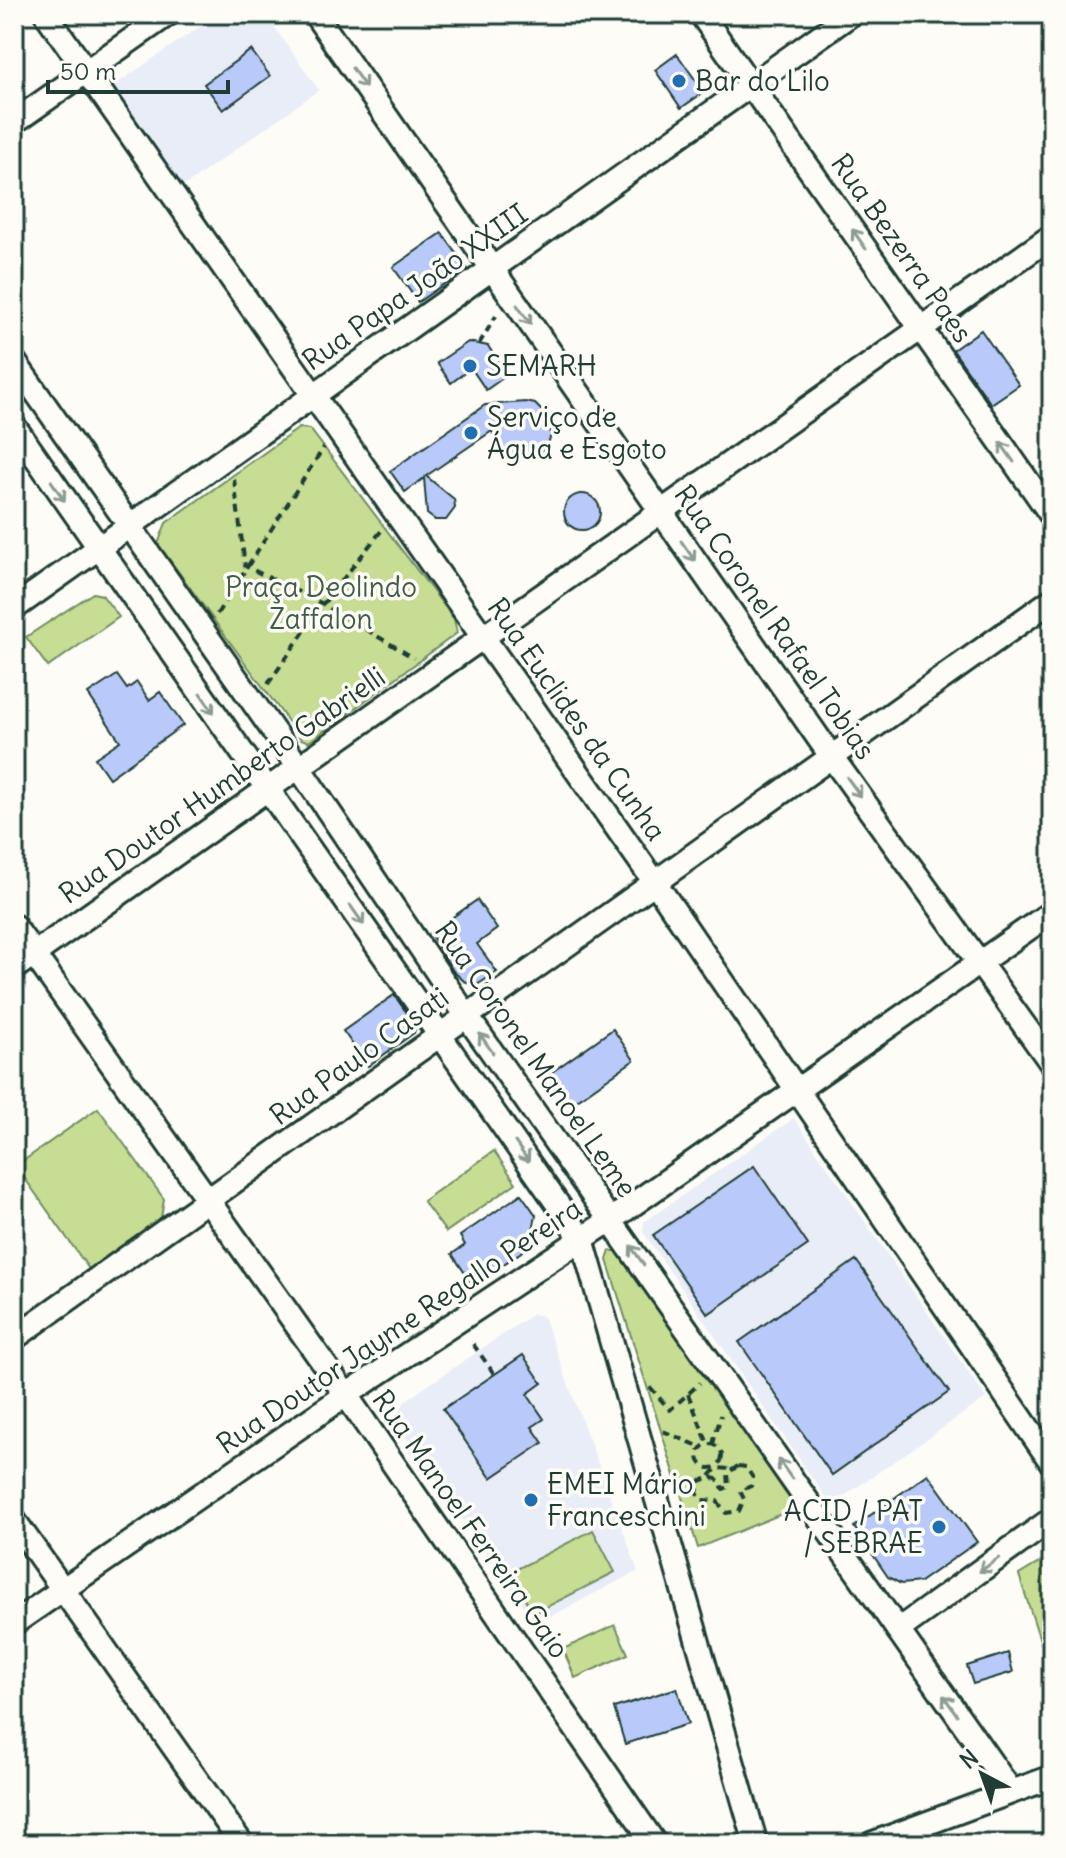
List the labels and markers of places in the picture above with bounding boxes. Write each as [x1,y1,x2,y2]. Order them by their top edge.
place label: Bar do Lilo [695,63,830,99]
marker: Bar do Lilo [670,72,688,90]
place label: SEMARH [486,348,597,384]
marker: SEMARH [461,357,479,375]
place label: Serviço de Água e Esgoto [487,399,667,467]
marker: Serviço de Água e Esgoto [462,424,480,442]
place label: EMEI Mário Franceschini [547,1466,706,1534]
marker: EMEI Mário Franceschini [522,1491,540,1509]
place label: ACID / PAT / SEBRAE [784,1493,923,1561]
marker: ACID / PAT / SEBRAE [930,1518,948,1536]

